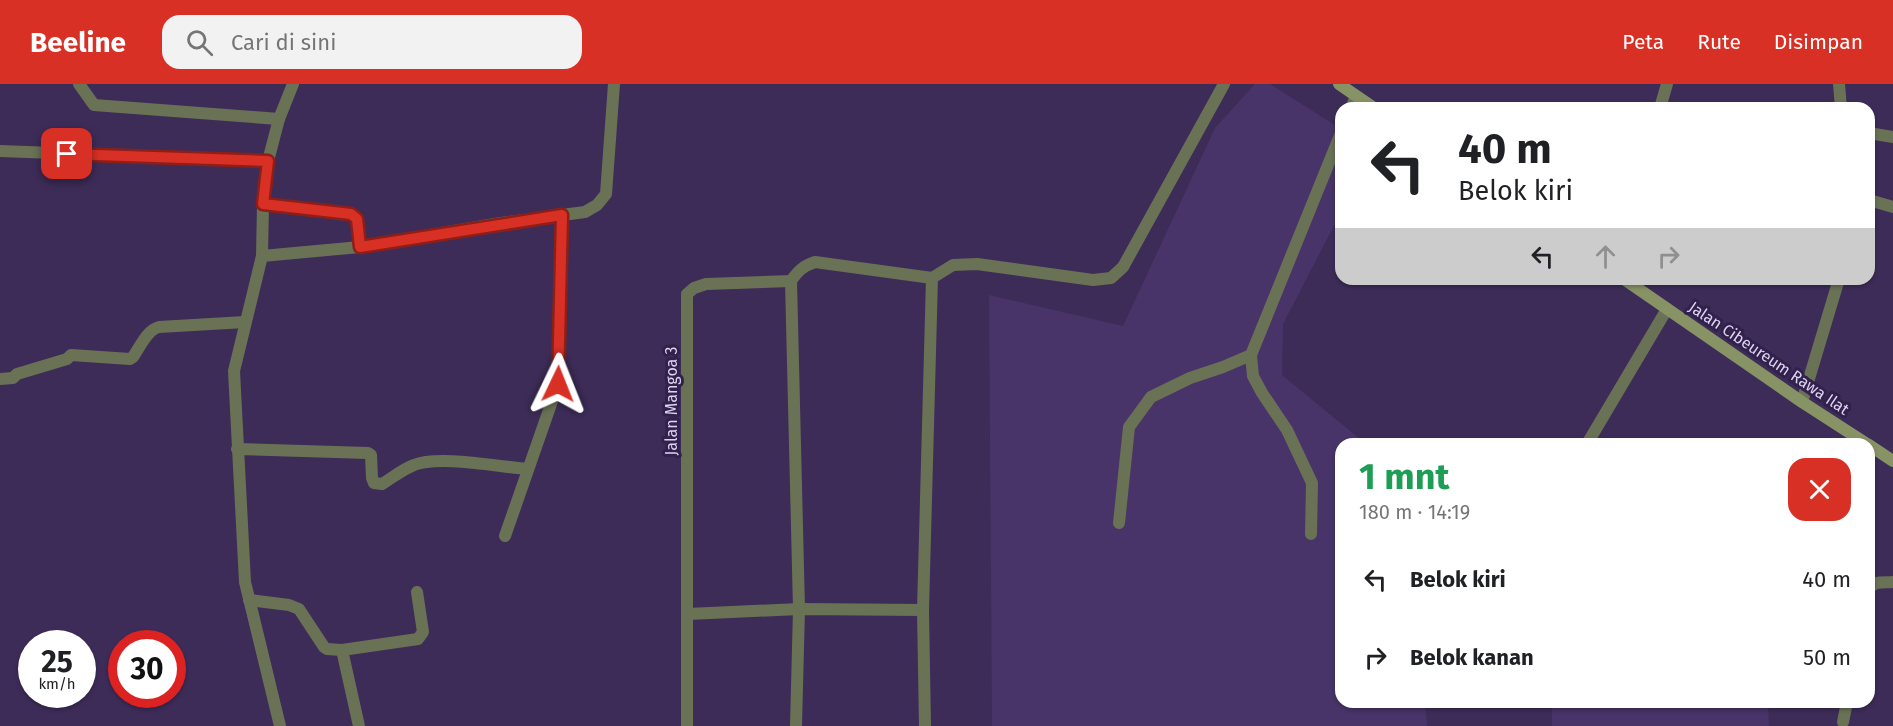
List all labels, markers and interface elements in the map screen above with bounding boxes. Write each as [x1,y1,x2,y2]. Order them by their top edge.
search box [162,15,582,69]
text: Beeline [30,26,126,59]
icon: search [183,26,216,59]
text: Cari di sini [231,29,336,56]
text: Peta [1622,29,1664,55]
text: Rute [1697,29,1741,55]
text: Disimpan [1774,29,1863,55]
text: 40 m [1458,124,1552,174]
icon: left [1359,126,1437,204]
pin [41,128,92,179]
icon: arrive [50,137,83,170]
text: Belok kiri [1458,175,1573,207]
icon: left [1526,240,1559,273]
icon: ahead [1589,240,1622,273]
icon: right [1652,240,1685,273]
street label: Jalan Cibeureum Rawa Ilat [1685,297,1853,419]
street label: Jalan Mangoa 3 [662,346,681,456]
position arrow [526,352,590,416]
text: 1 mnt [1359,455,1449,499]
button: close [1788,458,1851,521]
text: 180 m · 14:19 [1359,500,1470,524]
icon: left [1359,563,1392,596]
text: Belok kiri [1410,566,1506,593]
text: 40 m [1802,566,1851,593]
speed limit sign: 30 [108,630,186,708]
icon: right [1359,641,1392,674]
text: 25 [41,644,73,680]
text: Belok kanan [1410,644,1534,671]
text: 50 m [1803,644,1851,671]
text: km/h [38,675,76,693]

